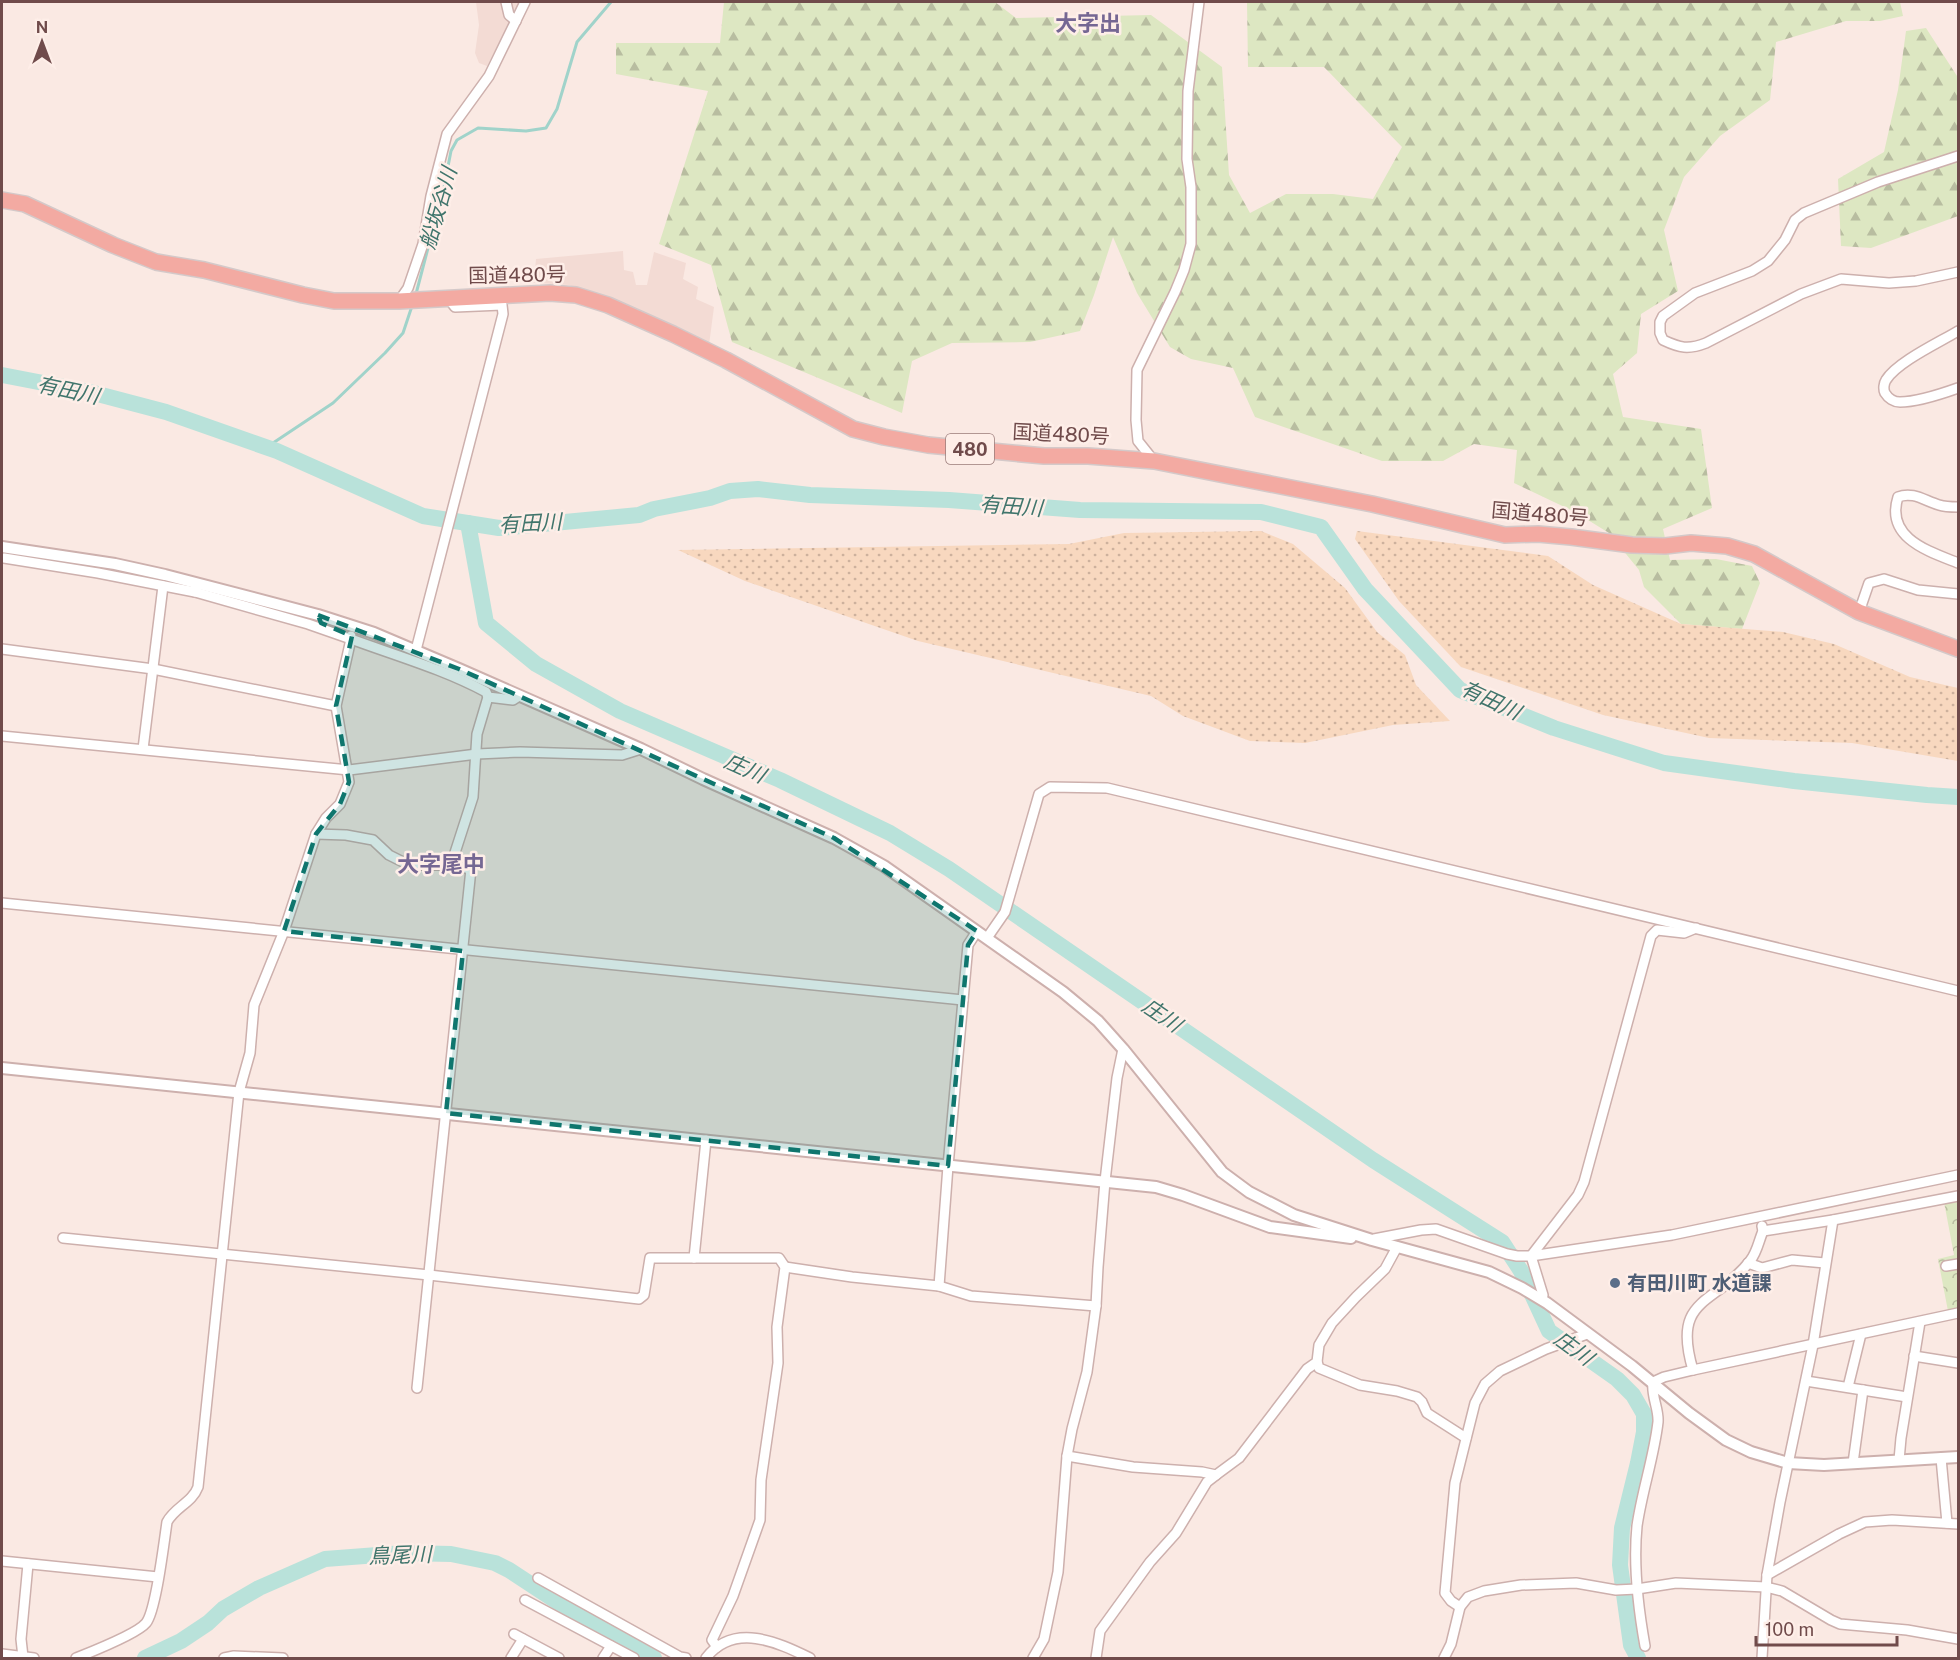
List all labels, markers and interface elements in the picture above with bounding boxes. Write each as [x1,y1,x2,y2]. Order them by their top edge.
district label: 大字出 [1055,10,1121,36]
north arrow [12,12,72,72]
text: N [36,18,48,37]
water label: 船坂谷川 [414,162,462,252]
street label: 国道480号 [468,262,566,288]
water label: 有田川 [35,371,103,409]
street label: 国道480号 [1012,419,1110,449]
road number: 480 [946,434,994,464]
water label: 有田川 [979,491,1045,521]
street label: 国道480号 [1490,498,1590,530]
water label: 有田川 [498,509,564,537]
water label: 有田川 [1457,675,1527,725]
water label: 庄川 [721,748,771,789]
district label: 大字尾中 [397,851,485,877]
water label: 庄川 [1138,993,1188,1038]
place label: 有田川町 水道課 [1627,1271,1772,1295]
marker: 有田川町 水道課 [1608,1276,1622,1290]
water label: 庄川 [1550,1326,1600,1372]
water label: 鳥尾川 [368,1541,434,1569]
scale bar [1756,1609,1897,1647]
text: 100 m [1765,1619,1814,1640]

